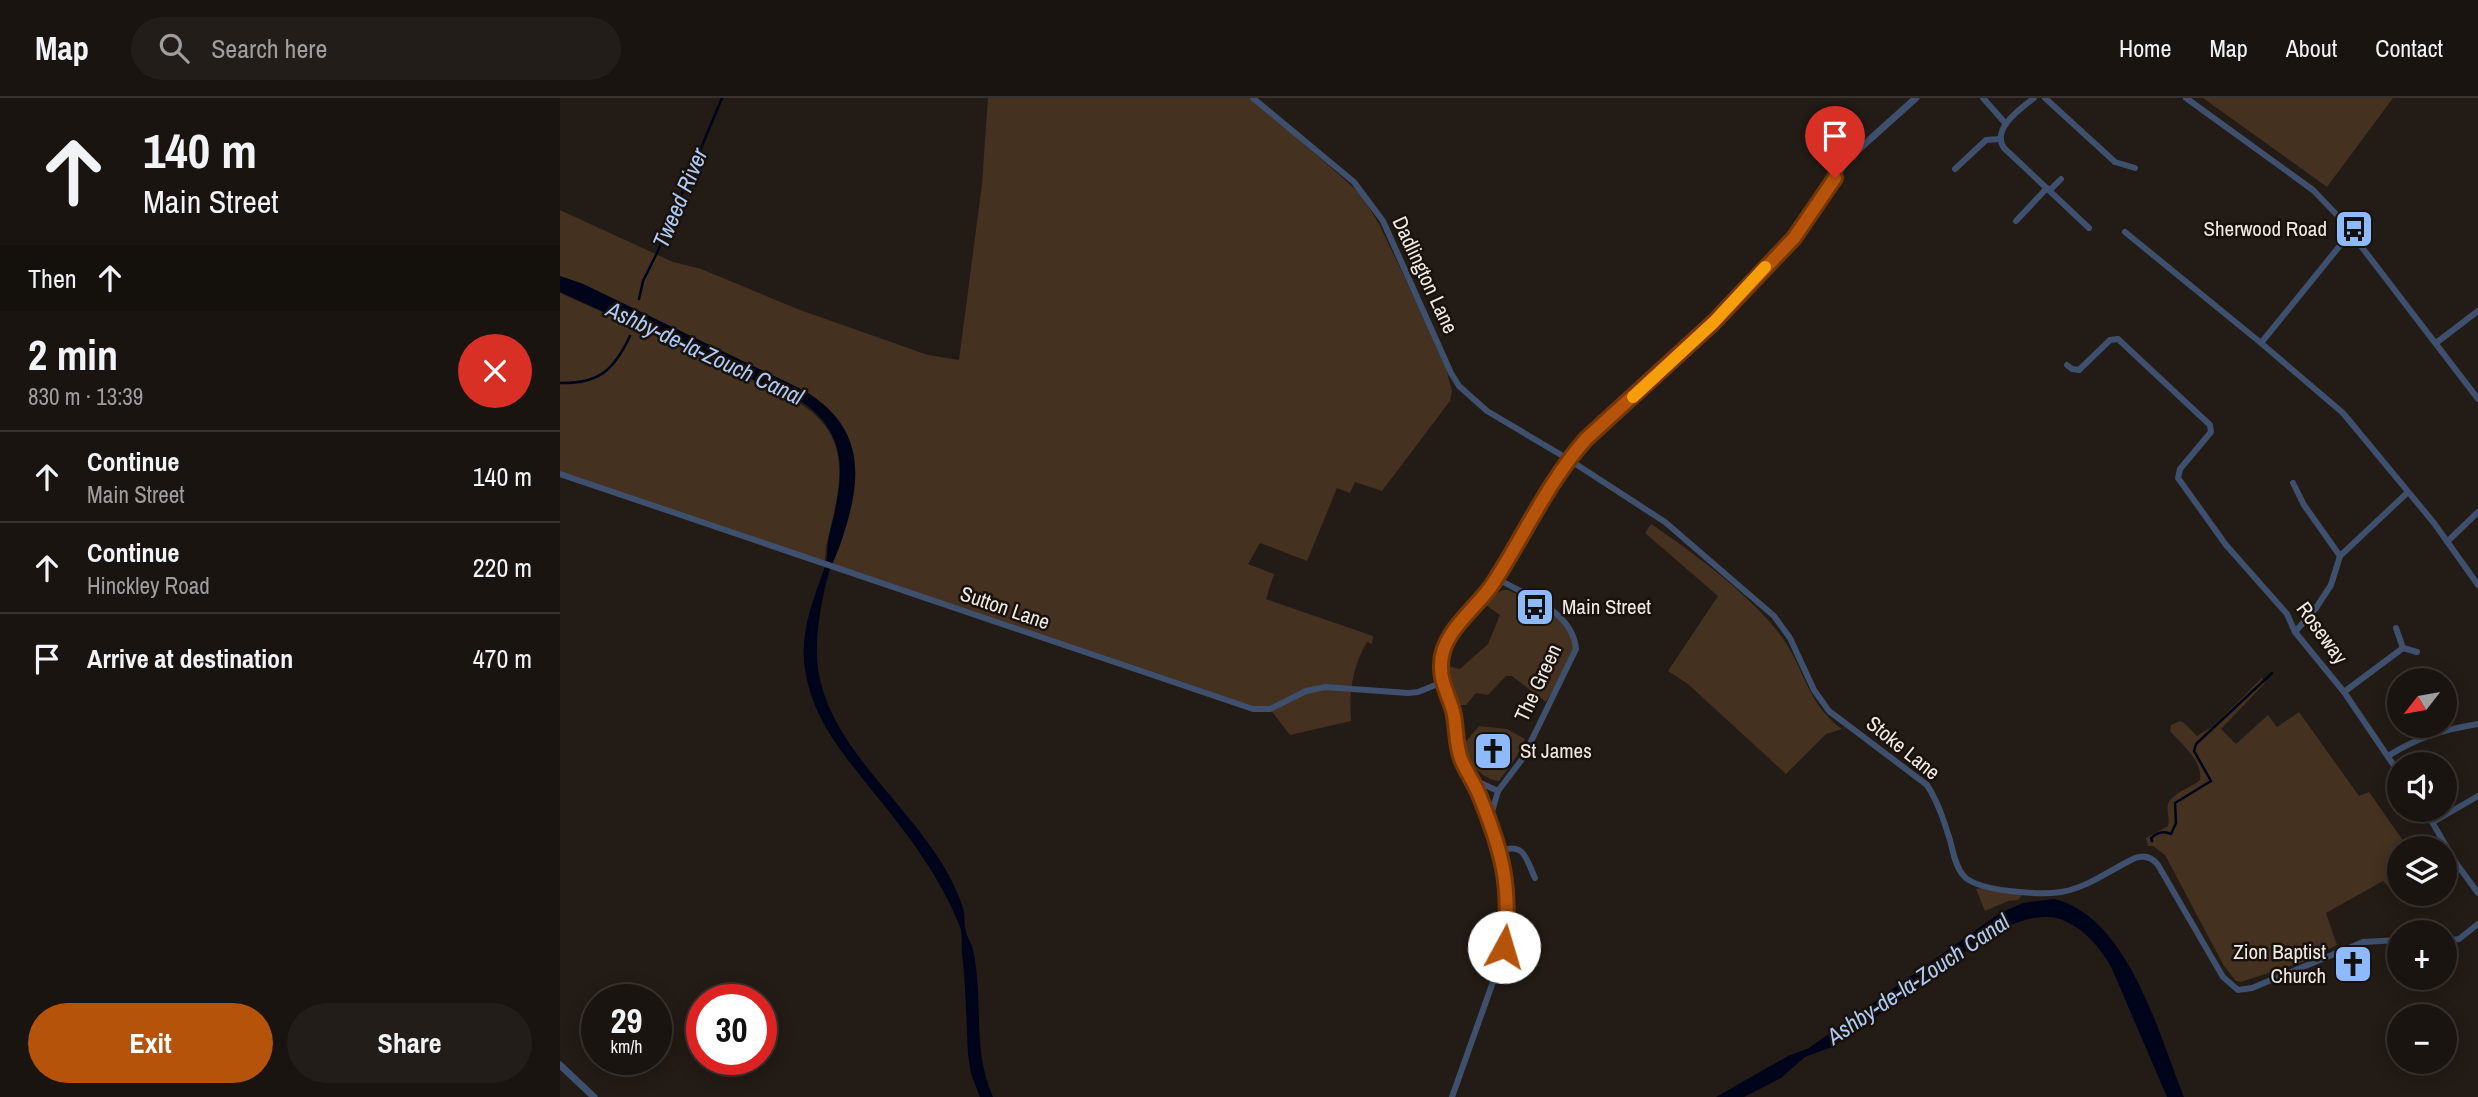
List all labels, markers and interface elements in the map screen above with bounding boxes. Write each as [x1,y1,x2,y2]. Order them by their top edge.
search box [131,17,621,80]
text: Map [35,26,89,70]
icon: search [155,29,193,67]
text: Search here [211,31,327,66]
text: Home [2119,32,2171,64]
text: Map [2209,32,2248,64]
text: About [2286,32,2337,64]
text: Contact [2375,32,2443,64]
pin [1805,106,1865,178]
text: 140 m [143,117,257,183]
icon: arrive [1816,117,1854,155]
icon: ahead [28,126,119,217]
water label: Tweed River [645,142,715,252]
text: Main Street [143,180,279,223]
bus stop icon: Sherwood Road [2333,208,2375,250]
street label: Dadlington Lane [1386,211,1465,338]
place label: Sherwood Road [2204,214,2327,243]
icon: ahead [91,259,129,297]
text: Then [28,261,77,296]
water label: Ashby-de-la-Zouch Canal [601,293,809,412]
text: 2 min [28,327,118,383]
button: close [458,334,532,408]
text: 830 m · 13:39 [28,381,143,412]
text: Continue [87,444,179,479]
icon: ahead [28,458,66,496]
text: 140 m [473,459,532,494]
text: Main Street [87,479,185,510]
text: Continue [87,535,179,570]
icon: ahead [28,549,66,587]
text: 220 m [473,550,532,585]
text: Hinckley Road [87,570,210,601]
street label: Sutton Lane [957,579,1054,636]
bus stop icon: Main Street [1514,586,1556,628]
place label: Main Street [1562,592,1651,621]
street label: Roseway [2290,596,2355,670]
street label: The Green [1507,639,1568,726]
icon: arrive [28,640,66,678]
text: Arrive at destination [87,641,293,676]
text: 470 m [473,641,532,676]
north arrow [2387,668,2457,738]
map controls [2387,668,2457,1074]
street label: Stoke Lane [1860,709,1946,786]
church icon: St James [1472,730,1514,772]
place label: St James [1520,736,1592,765]
button: sound [2387,752,2457,822]
button: layers [2387,836,2457,906]
water label: Ashby-de-la-Zouch Canal [1820,905,2016,1052]
position arrow [1467,910,1541,984]
button: + [2387,920,2457,990]
place label: Zion Baptist Church [2233,937,2326,990]
church icon: Zion Baptist Church [2332,943,2374,985]
speed limit sign: 30 [686,984,777,1075]
text: 29 [611,997,642,1044]
button: Exit [28,1003,273,1083]
button: Share [287,1003,532,1083]
button: − [2387,1004,2457,1074]
text: km/h [611,1034,643,1059]

